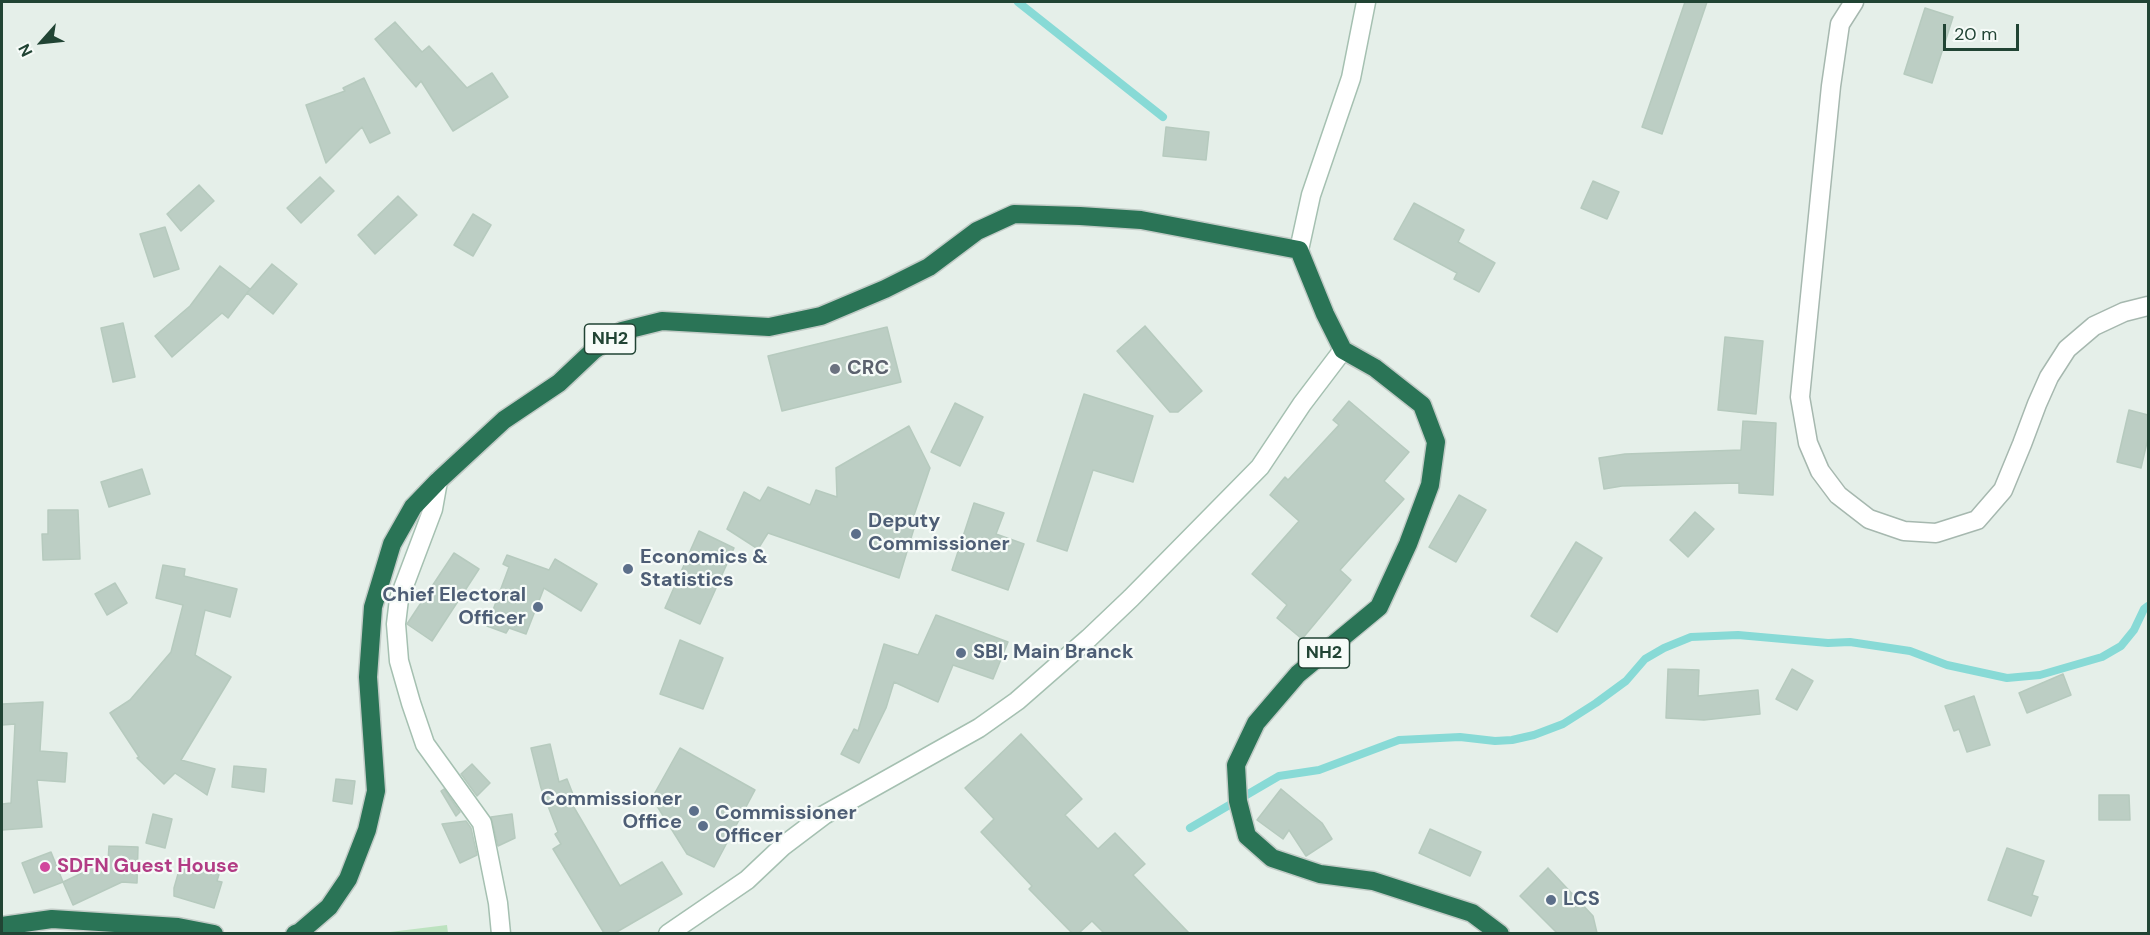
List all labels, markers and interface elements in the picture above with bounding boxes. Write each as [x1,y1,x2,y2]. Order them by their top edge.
north arrow [12,12,72,72]
scale bar [1946,12,2022,50]
text: 20 m [1954,22,1997,46]
text: N [14,40,38,60]
road number: NH2 [584,324,636,354]
place label: CRC [847,357,889,381]
marker: CRC [828,362,842,376]
place label: Deputy Commissioner [868,510,1010,557]
marker: Deputy Commissioner [849,527,863,541]
place label: Economics & Statistics [640,546,768,593]
marker: Economics & Statistics [621,562,635,576]
place label: Chief Electoral Officer [382,584,526,631]
marker: Chief Electoral Officer [531,600,545,614]
road number: NH2 [1298,638,1350,668]
place label: SBI, Main Branck [973,641,1134,665]
marker: SBI, Main Branck [954,646,968,660]
place label: Commissioner Office [540,788,682,835]
place label: Commissioner Officer [715,802,857,849]
marker: Commissioner Office [687,804,701,818]
marker: Commissioner Officer [696,819,710,833]
place label: SDFN Guest House [57,855,239,879]
marker: SDFN Guest House [38,860,52,874]
place label: LCS [1563,888,1600,912]
marker: LCS [1544,893,1558,907]

